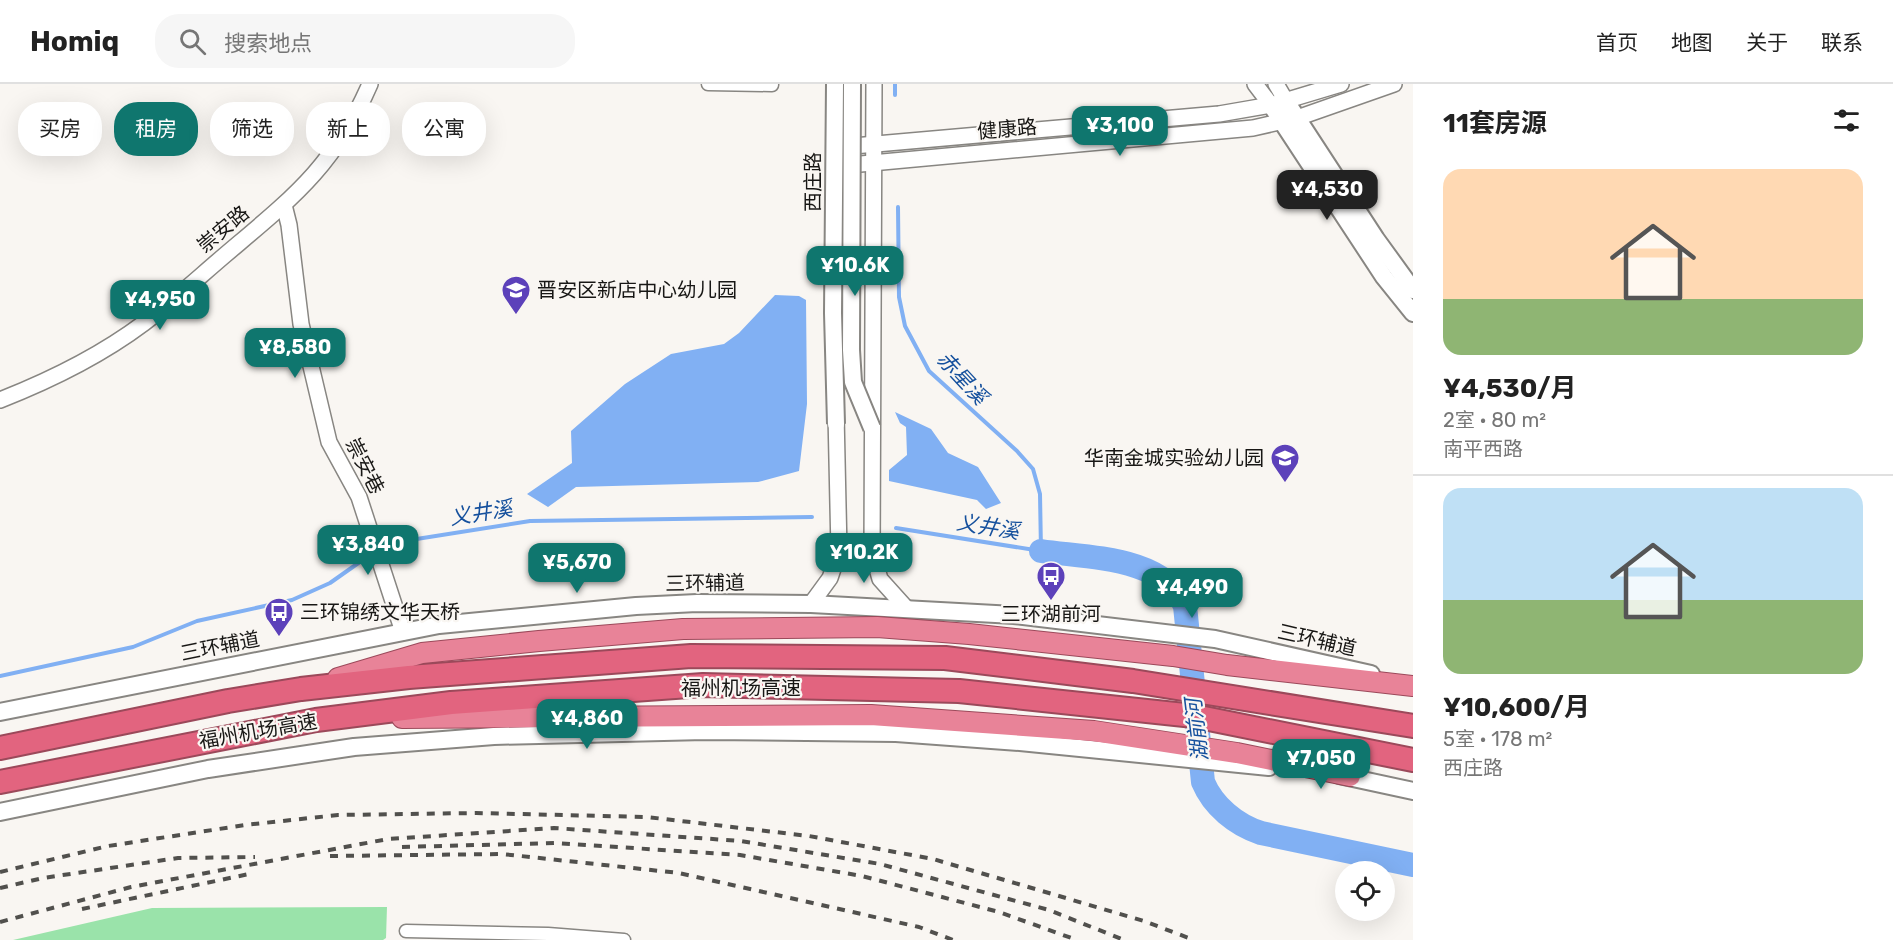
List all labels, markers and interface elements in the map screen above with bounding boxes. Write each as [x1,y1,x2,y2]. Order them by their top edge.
search box [155,14,575,68]
text: Homiq [30,25,119,58]
icon: search [176,25,209,58]
text: 搜索地点 [224,30,312,57]
text: 首页 [1596,30,1638,55]
text: 地图 [1671,30,1713,55]
text: 关于 [1746,30,1788,55]
text: 联系 [1821,30,1863,55]
chip: 买房 [18,102,102,156]
chip: 租房 [114,102,198,156]
chip: 筛选 [210,102,294,156]
chip: 新上 [306,102,390,156]
chip: 公寓 [402,102,486,156]
icon: filters [1830,104,1863,137]
pin: ¥3,100 [1071,106,1169,157]
text: 11套房源 [1443,108,1547,139]
text: ¥3,100 [1086,113,1154,137]
street label: 健康路 [976,114,1038,144]
street label: 西庄路 [801,152,825,212]
pin: ¥4,530 [1278,170,1376,221]
text: ¥4,530 [1291,177,1363,201]
street label: 崇安路 [192,201,254,257]
icon: home [1599,208,1707,316]
pin: ¥10.6K [806,246,904,297]
text: ¥10.6K [820,253,890,277]
school or university icon: 晋安区新店中心幼儿园 [500,274,532,316]
place label: 晋安区新店中心幼儿园 [537,278,737,302]
pin: ¥4,950 [111,280,209,331]
text: ¥4,950 [124,287,196,311]
pin: ¥8,580 [246,328,344,379]
text: ¥8,580 [259,335,331,359]
water label: 赤星溪 [932,346,994,411]
text: ¥4,530/月 [1443,373,1577,404]
text: 2室 · 80 m² [1443,408,1546,432]
street label: 崇安巷 [341,434,389,498]
text: 南平西路 [1443,437,1523,461]
school or university icon: 华南金城实验幼儿园 [1269,442,1301,484]
place label: 华南金城实验幼儿园 [1084,446,1264,470]
water label: 义井溪 [448,495,516,530]
water label: 义井溪 [955,509,1023,544]
pin: ¥3,840 [319,525,417,576]
icon: home [1599,527,1707,635]
text: ¥3,840 [331,532,405,556]
pin: ¥10.2K [815,533,913,584]
text: ¥10.2K [829,540,899,564]
pin: ¥5,670 [528,543,626,594]
text: ¥5,670 [542,550,612,574]
bus stop icon: 三环湖前河 [1035,560,1067,602]
pin: ¥4,490 [1143,568,1241,619]
street label: 三环辅道 [665,570,745,596]
text: ¥4,490 [1156,575,1228,599]
bus stop icon: 三环锦绣文华天桥 [263,596,295,638]
place label: 三环锦绣文华天桥 [300,600,460,624]
place label: 三环湖前河 [1001,602,1101,626]
street label: 三环辅道 [1275,619,1359,661]
street label: 三环辅道 [178,627,262,665]
street label: 福州机场高速 [681,676,801,700]
text: ¥10,600/月 [1443,692,1590,723]
water label: 湖前河 [1180,693,1213,763]
pin: ¥4,860 [538,699,636,750]
text: ¥4,860 [551,706,623,730]
street label: 福州机场高速 [197,709,319,753]
text: 5室 · 178 m² [1443,727,1552,751]
pin: ¥7,050 [1272,739,1370,790]
text: ¥7,050 [1286,746,1356,770]
text: 西庄路 [1443,756,1503,780]
map controls [1335,861,1395,921]
button: locate [1335,861,1395,921]

